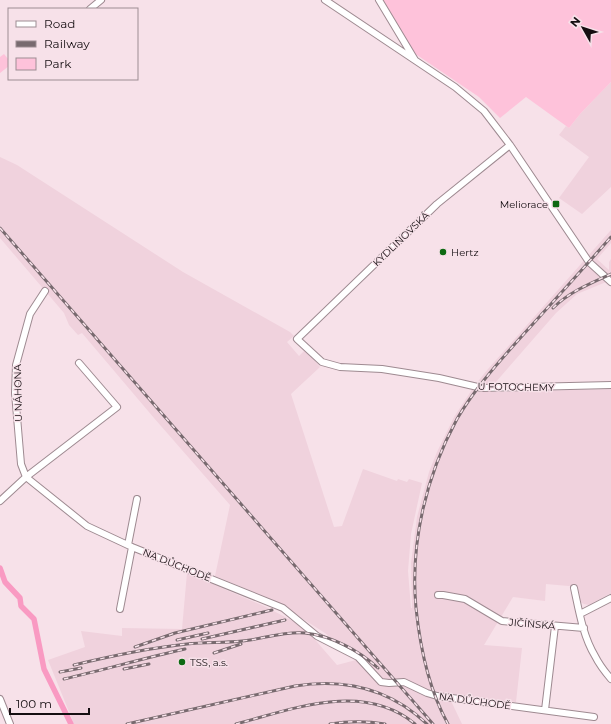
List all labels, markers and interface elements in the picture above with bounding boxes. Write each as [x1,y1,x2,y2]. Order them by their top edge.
legend [8,8,138,80]
north arrow [563,8,603,48]
text: N [567,14,583,30]
text: Road [44,16,75,31]
text: Railway [44,36,90,51]
text: Park [44,56,72,71]
place label: Meliorace [500,198,548,211]
marker: Meliorace [551,199,561,209]
street label: KYDLINOVSKÁ [370,208,432,269]
place label: Hertz [451,246,479,259]
marker: Hertz [438,247,448,257]
street label: U NÁHONA [11,363,25,422]
street label: U FOTOCHEMY [478,380,555,394]
street label: NA DŮCHODĚ [141,545,213,585]
street label: JIČÍNSKÁ [507,615,557,633]
place label: TSS, a.s. [190,656,228,669]
marker: TSS, a.s. [177,657,187,667]
scale bar [10,690,89,716]
street label: NA DŮCHODĚ [438,690,512,713]
text: 100 m [16,696,52,711]

